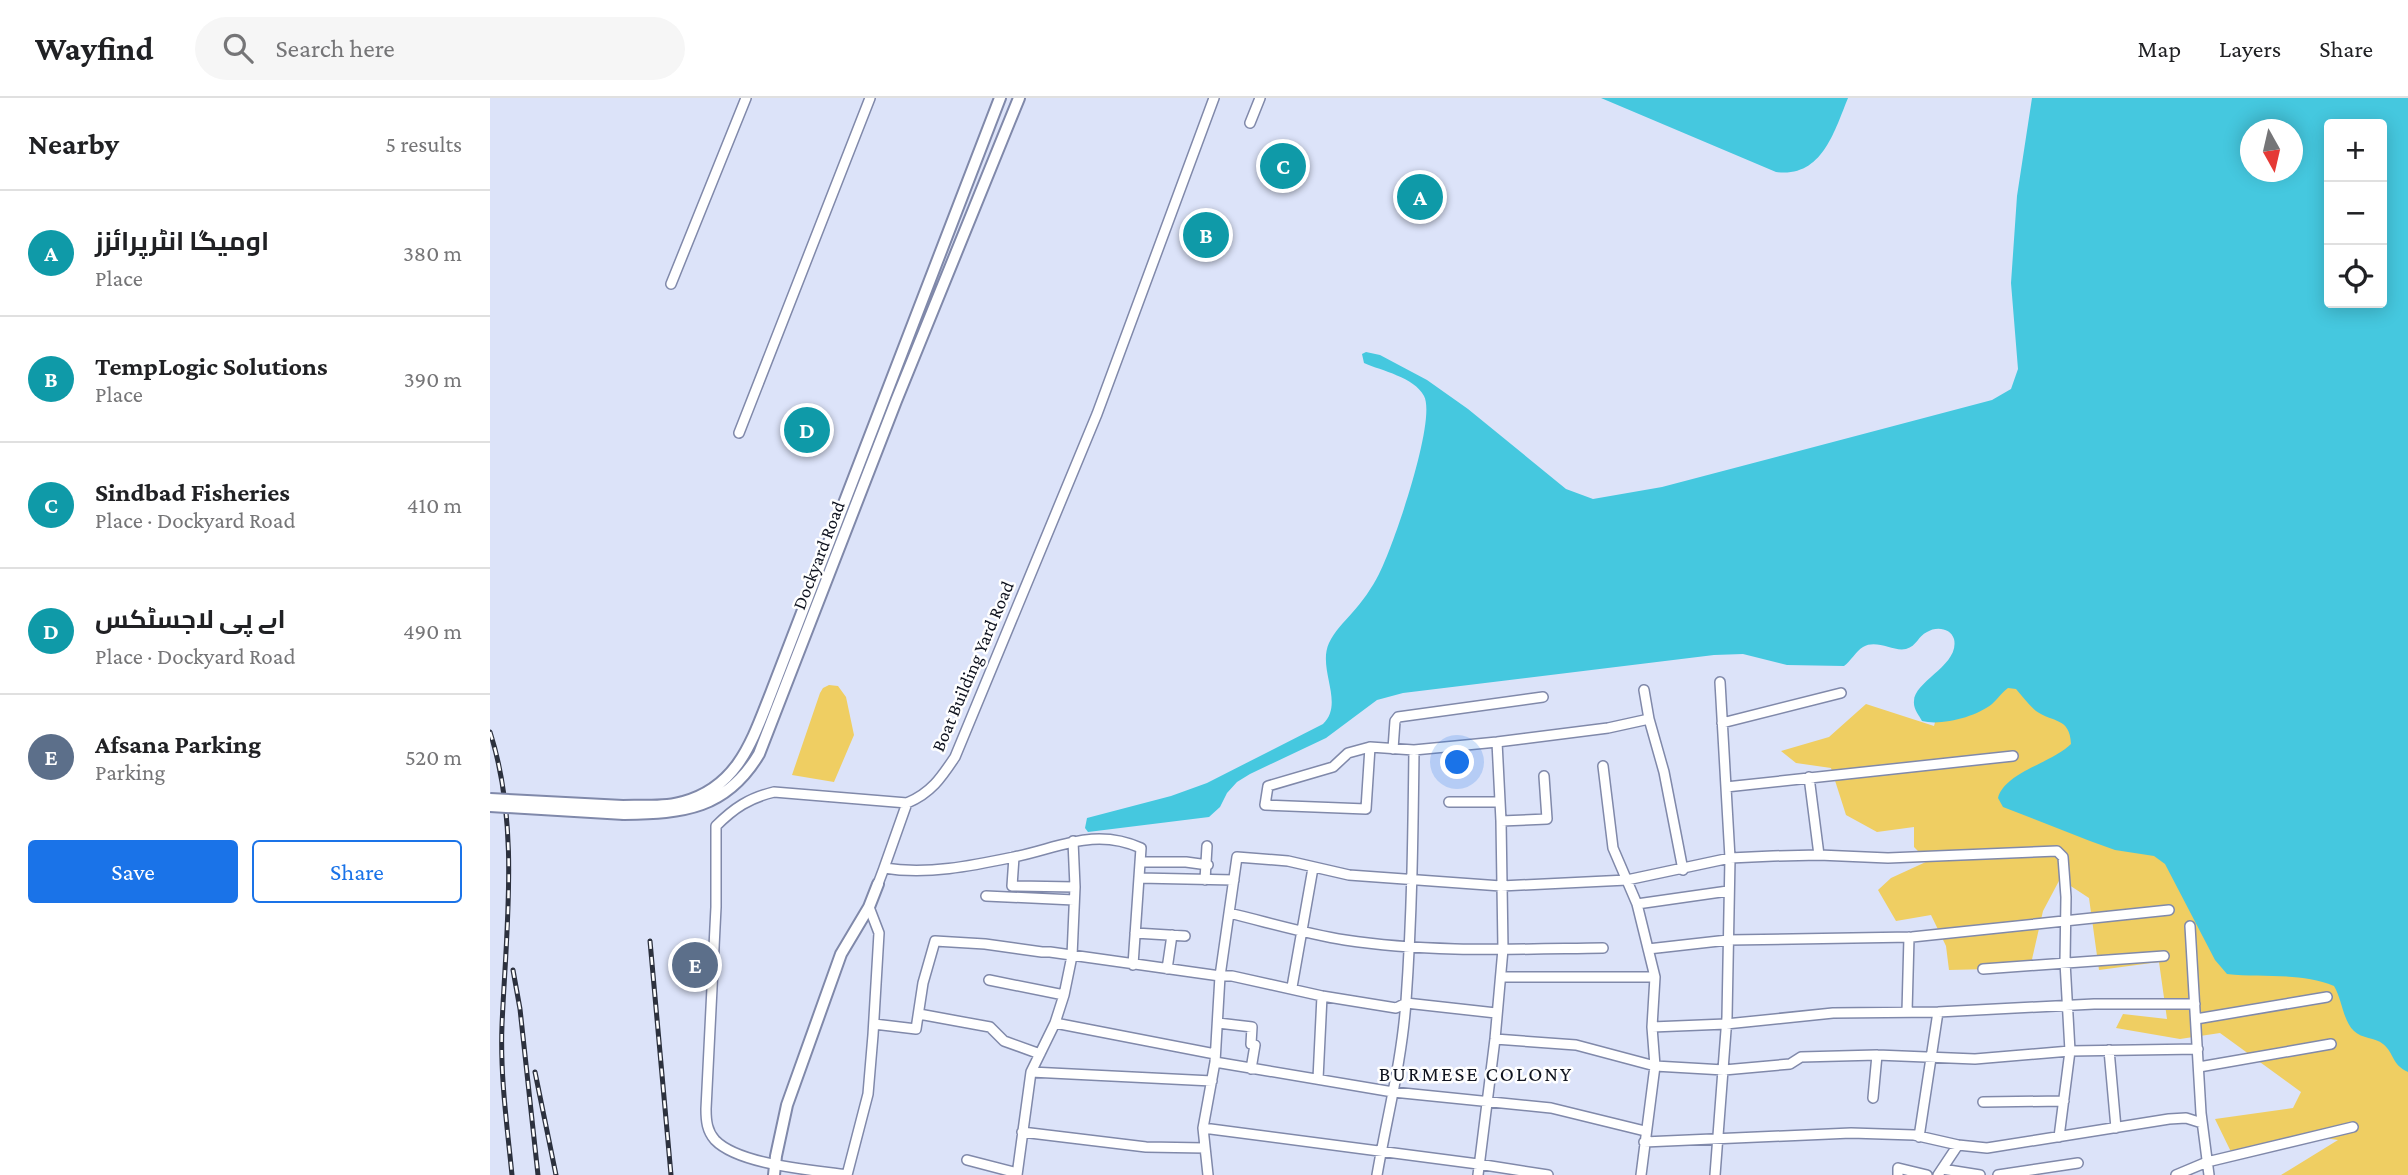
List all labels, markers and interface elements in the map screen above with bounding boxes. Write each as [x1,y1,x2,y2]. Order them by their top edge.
search box [195,17,685,80]
icon: search [219,29,257,67]
text: Wayfind [35,30,153,67]
text: Search here [275,34,395,63]
text: Map [2137,35,2181,62]
text: Layers [2219,35,2281,62]
text: Share [2319,35,2373,62]
north arrow [2240,119,2303,182]
map controls [2324,119,2387,308]
button: + [2324,119,2387,182]
text: Nearby [28,127,119,160]
text: 5 results [385,131,462,157]
pin: C [1260,140,1306,192]
pin: A [1397,171,1443,223]
button: − [2324,182,2387,245]
pin: B [1183,209,1229,261]
text: اومیگا انٹرپرائزز [95,227,269,256]
text: A [44,240,58,266]
text: 380 m [403,240,462,266]
button: locate [2324,245,2387,308]
text: Place [95,265,143,291]
text: TempLogic Solutions [95,352,328,381]
text: B [44,366,58,392]
text: 390 m [404,366,462,392]
text: Place [95,381,143,407]
pin: D [784,404,830,456]
text: Sindbad Fisheries [95,478,290,507]
text: C [44,492,58,518]
text: 410 m [407,492,462,518]
street label: Dockyard Road [788,498,849,612]
text: Place · Dockyard Road [95,507,296,533]
street label: Boat Building Yard Road [927,578,1018,754]
text: اے پی لاجسٹکس [95,605,286,634]
text: D [43,618,59,644]
text: 490 m [403,618,462,644]
text: Place · Dockyard Road [95,643,296,669]
text: Afsana Parking [95,730,261,759]
text: E [44,744,58,770]
text: 520 m [405,744,462,770]
your location [1440,745,1474,779]
text: Parking [95,759,165,785]
button: Save [28,840,238,903]
button: Share [252,840,462,903]
pin: E [672,939,718,991]
district label: BURMESE COLONY [1379,1062,1573,1086]

